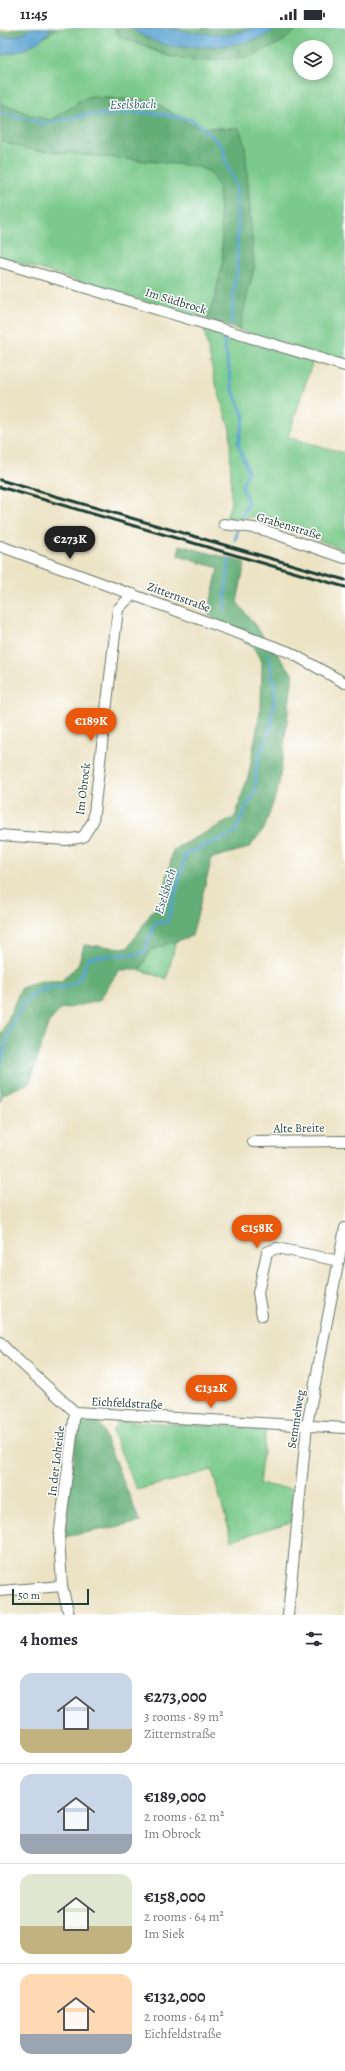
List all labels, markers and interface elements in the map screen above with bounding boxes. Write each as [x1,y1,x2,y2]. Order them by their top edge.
text: 11:45 [20,4,48,24]
map controls [293,40,333,80]
button: layers [293,40,333,80]
water label: Eselsbach [109,95,157,113]
street label: Im Südbrock [143,284,209,318]
street label: Grabenstraße [255,509,323,543]
pin: €273K [42,526,98,560]
text: €273K [53,530,87,547]
street label: Zitternstraße [145,578,213,616]
pin: €189K [63,708,119,742]
text: €189K [75,712,107,729]
street label: Im Obrock [72,762,94,816]
water label: Eselsbach [150,866,180,916]
street label: Alte Breite [272,1120,325,1136]
pin: €158K [229,1215,285,1249]
text: €158K [241,1219,273,1236]
pin: €132K [183,1375,239,1409]
text: €132K [195,1379,227,1396]
street label: Semmelweg [283,1388,309,1450]
street label: Eichfeldstraße [91,1393,163,1413]
street label: In der Loheide [44,1425,68,1497]
scale bar [12,1587,89,1606]
text: 50 m [18,1588,40,1603]
text: 4 homes [20,1628,78,1651]
icon: filters [303,1628,325,1650]
text: €273,000 [144,1685,207,1708]
icon: home [52,1689,100,1737]
text: 3 rooms · 89 m² [144,1708,223,1725]
text: Zitternstraße [144,1725,216,1742]
text: €189,000 [144,1785,206,1808]
icon: home [52,1790,100,1838]
text: 2 rooms · 62 m² [144,1808,224,1825]
text: Im Obrock [144,1825,201,1842]
text: €158,000 [144,1885,206,1908]
icon: home [52,1890,100,1938]
text: 2 rooms · 64 m² [144,1908,224,1925]
text: Im Siek [144,1925,185,1942]
text: €132,000 [144,1985,206,2008]
icon: home [52,1990,100,2038]
text: 2 rooms · 64 m² [144,2008,224,2025]
text: Eichfeldstraße [144,2025,221,2042]

